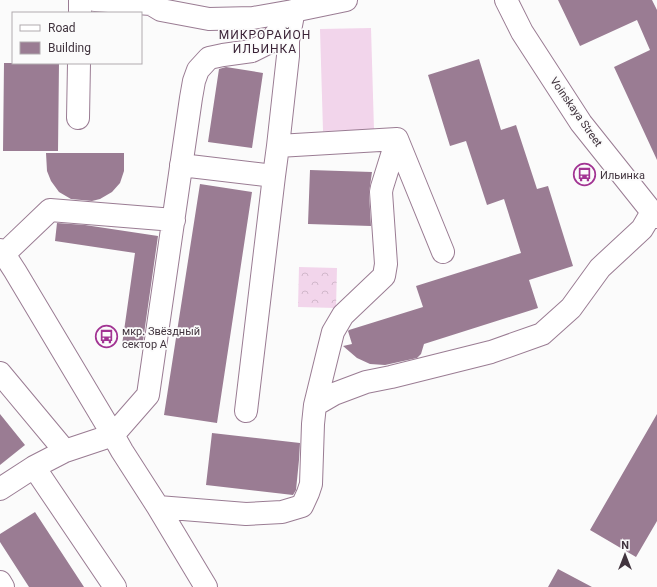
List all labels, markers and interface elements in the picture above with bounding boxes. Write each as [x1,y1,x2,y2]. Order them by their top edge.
legend [12,12,142,64]
text: Road [48,21,76,35]
district label: МИКРОРАЙОН ИЛЬИНКА [219,27,311,56]
text: Building [48,41,91,55]
street label: Voinskaya Street [547,75,605,150]
bus stop icon: Ильинка [571,162,597,188]
place label: Ильинка [600,169,645,182]
bus stop icon: мкр. Звёздный сектор А [94,324,120,350]
place label: мкр. Звёздный сектор А [122,325,200,351]
north arrow [605,535,645,575]
text: N [621,539,629,552]

